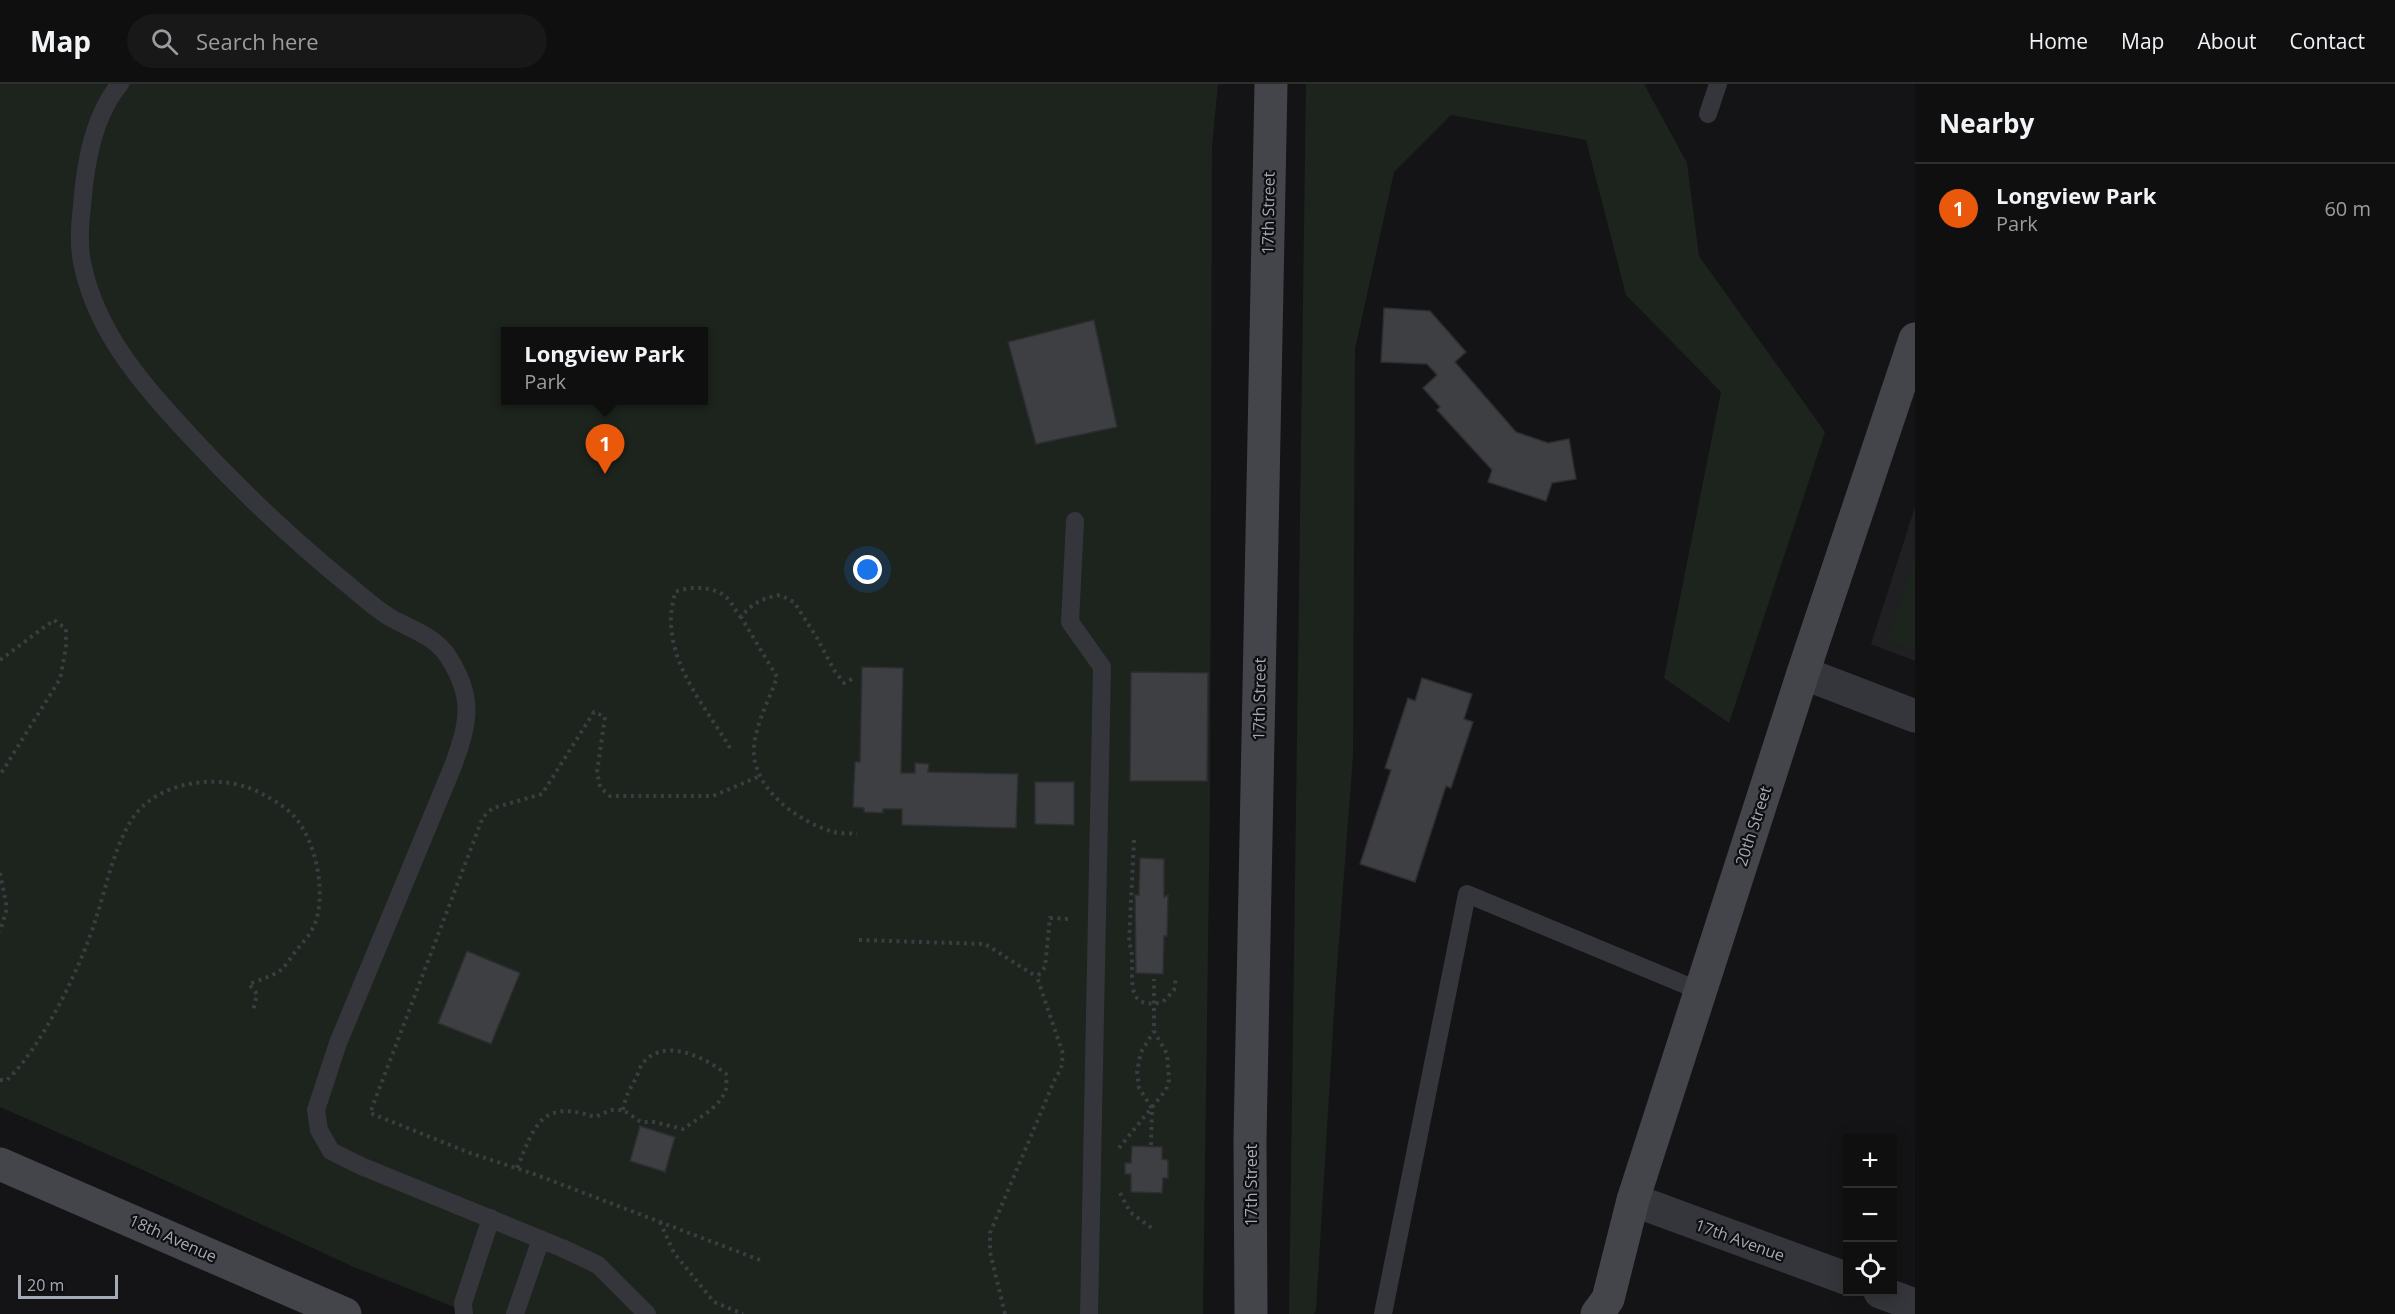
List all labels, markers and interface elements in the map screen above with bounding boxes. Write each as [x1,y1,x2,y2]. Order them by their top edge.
search box [127,14,547,68]
text: Map [30,22,91,60]
icon: search [148,25,181,58]
text: Search here [196,26,319,56]
text: Home [2029,27,2088,55]
text: Map [2121,27,2164,55]
text: About [2197,27,2257,55]
text: Contact [2290,27,2365,55]
text: Nearby [1939,105,2034,141]
street label: 17th Street [1256,171,1280,255]
text: Longview Park [1996,180,2156,210]
text: 1 [1953,195,1964,222]
text: 60 m [2324,195,2371,222]
text: Park [1996,210,2038,237]
popup [501,327,708,405]
text: Longview Park [524,338,685,368]
text: Park [524,368,566,395]
pin: 1 [586,424,624,474]
your location [853,555,882,584]
street label: 17th Street [1247,657,1271,741]
street label: 20th Street [1730,783,1776,869]
map controls [1843,1134,1897,1296]
button: + [1843,1134,1897,1188]
street label: 17th Street [1240,1143,1262,1226]
button: − [1843,1188,1897,1242]
street label: 18th Avenue [126,1209,220,1267]
street label: 17th Avenue [1692,1214,1788,1266]
button: locate [1843,1242,1897,1296]
scale bar [18,1272,118,1300]
text: 20 m [27,1274,64,1296]

